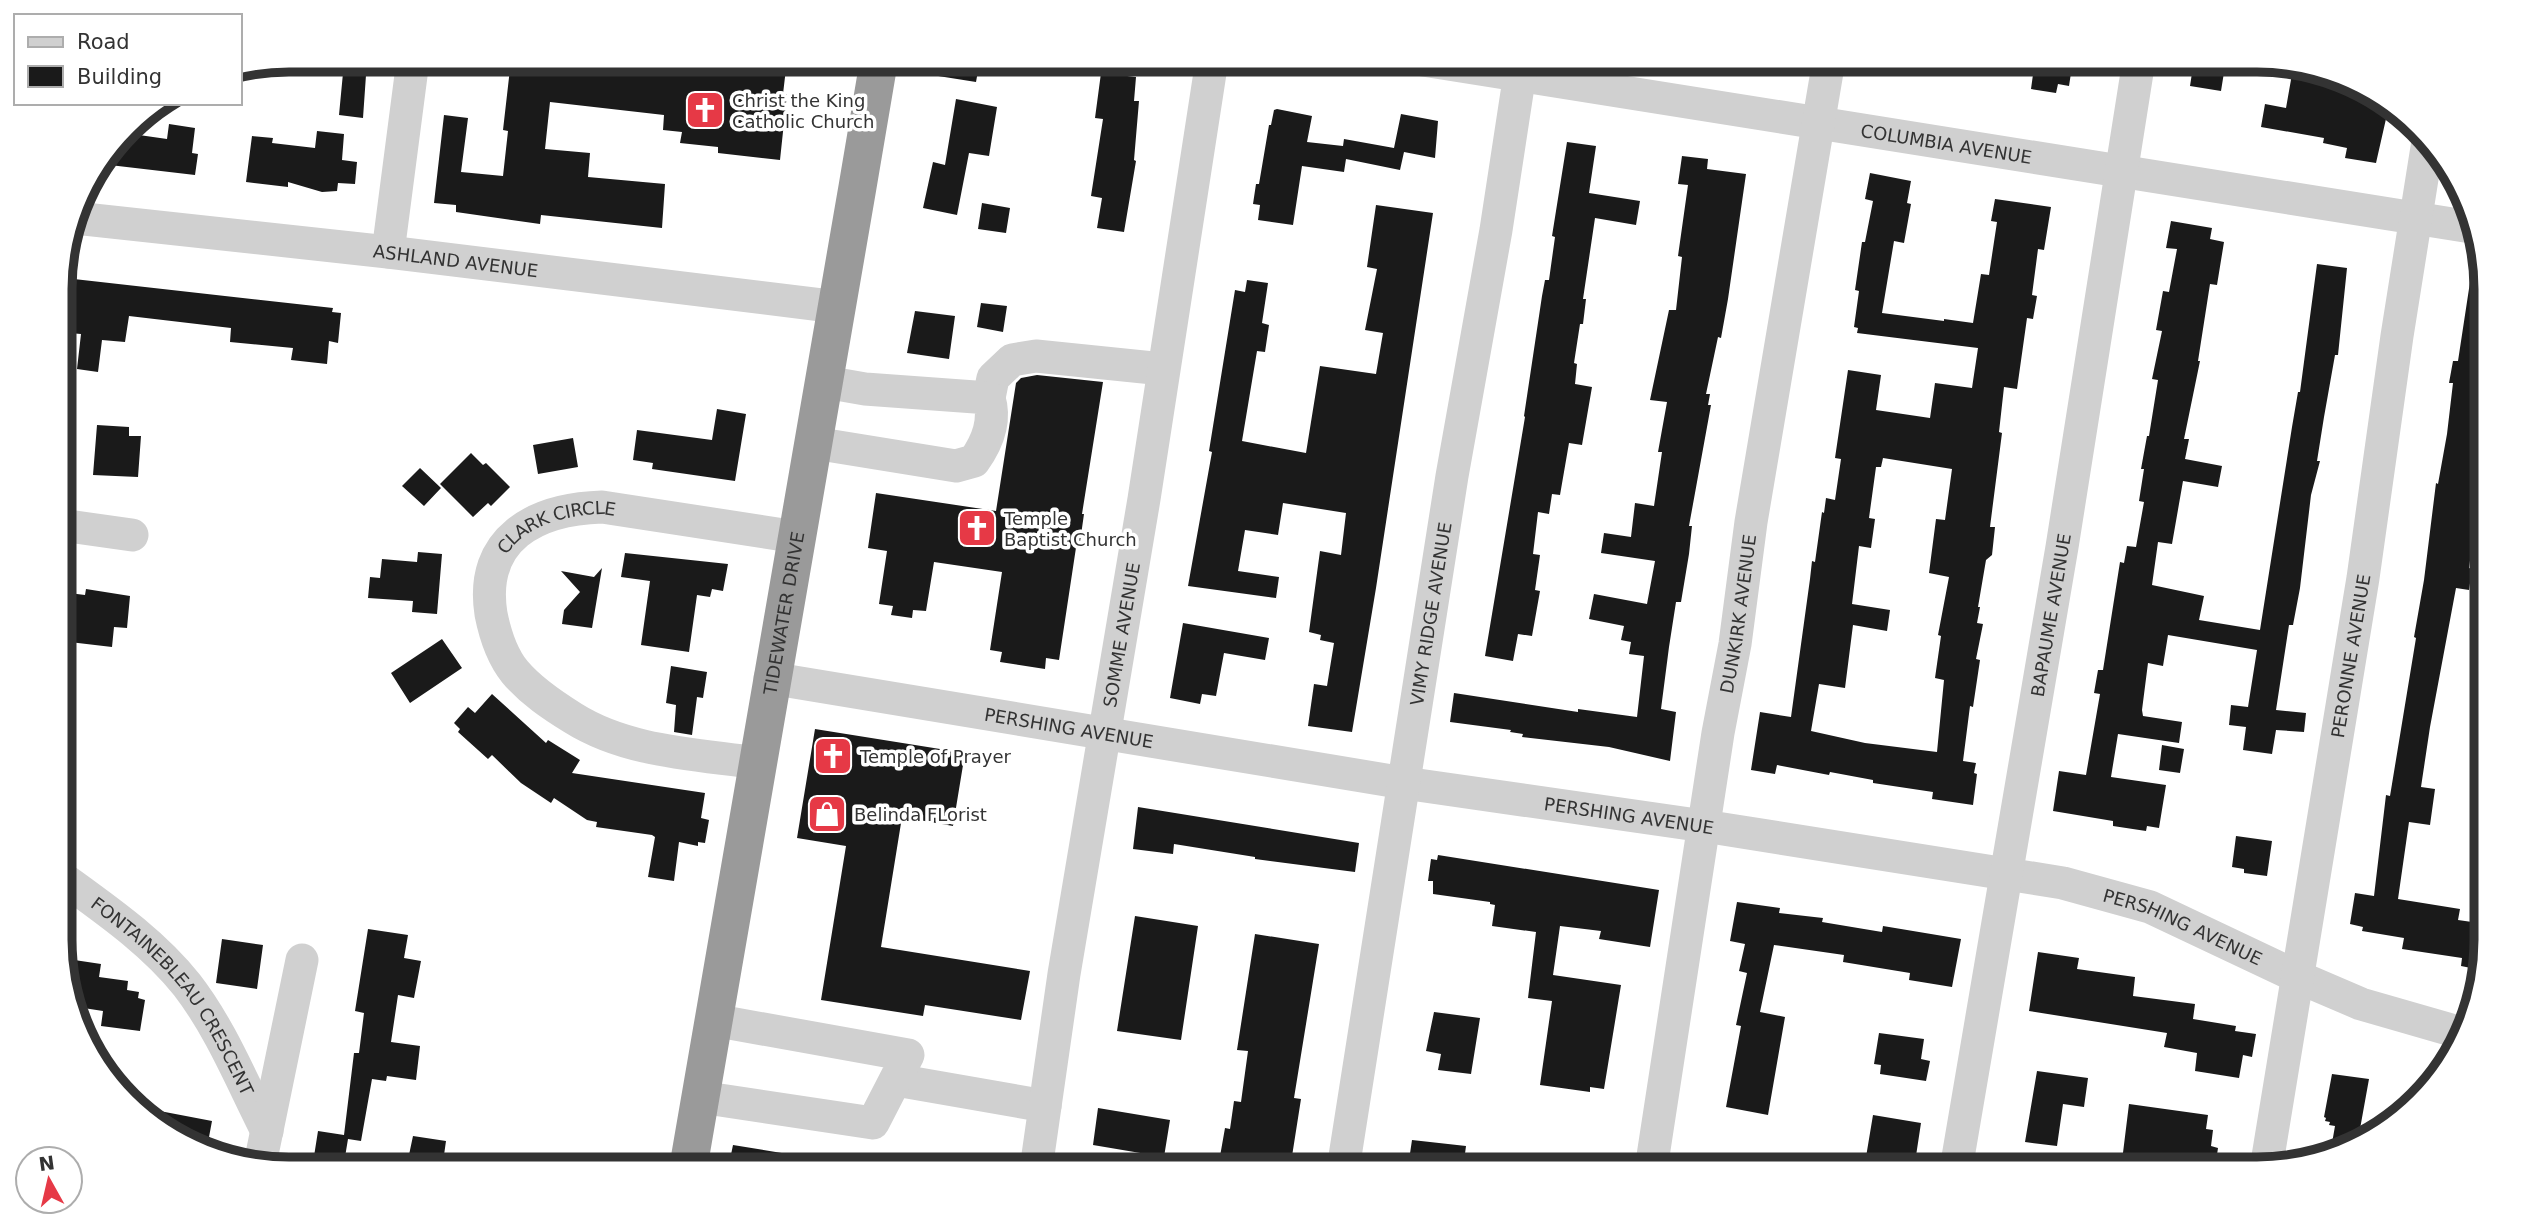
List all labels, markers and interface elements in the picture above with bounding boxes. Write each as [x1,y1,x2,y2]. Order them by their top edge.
legend [14,14,242,105]
text: Road [77,30,130,54]
text: Building [77,65,162,89]
church icon: Christ the King Catholic Church [684,89,726,131]
place label: Christ the King Catholic Church [732,90,874,132]
street label: COLUMBIA AVENUE [1859,119,2034,167]
street label: ASHLAND AVENUE [372,240,539,281]
street label: CLARK CIRCLE [492,496,617,557]
church icon: Temple Baptist Church [956,507,998,549]
place label: Temple Baptist Church [1003,508,1137,550]
street label: VIMY RIDGE AVENUE [1406,521,1455,707]
street label: TIDEWATER DRIVE [759,530,808,697]
street label: BAPAUME AVENUE [2026,532,2075,698]
street label: DUNKIRK AVENUE [1715,533,1760,695]
street label: SOMME AVENUE [1099,561,1144,709]
street label: PERONNE AVENUE [2326,572,2374,739]
street label: PERSHING AVENUE [983,703,1155,752]
church icon: Temple of Prayer [812,735,854,777]
place label: Temple of Prayer [859,746,1012,767]
shop icon: Belinda FLorist [806,793,848,835]
street label: PERSHING AVENUE [1543,793,1715,838]
place label: Belinda FLorist [854,804,987,825]
street label: PERSHING AVENUE [2101,884,2266,969]
street label: FONTAINEBLEAU CRESCENT [87,892,259,1099]
north arrow [14,1145,84,1215]
text: N [37,1151,56,1175]

